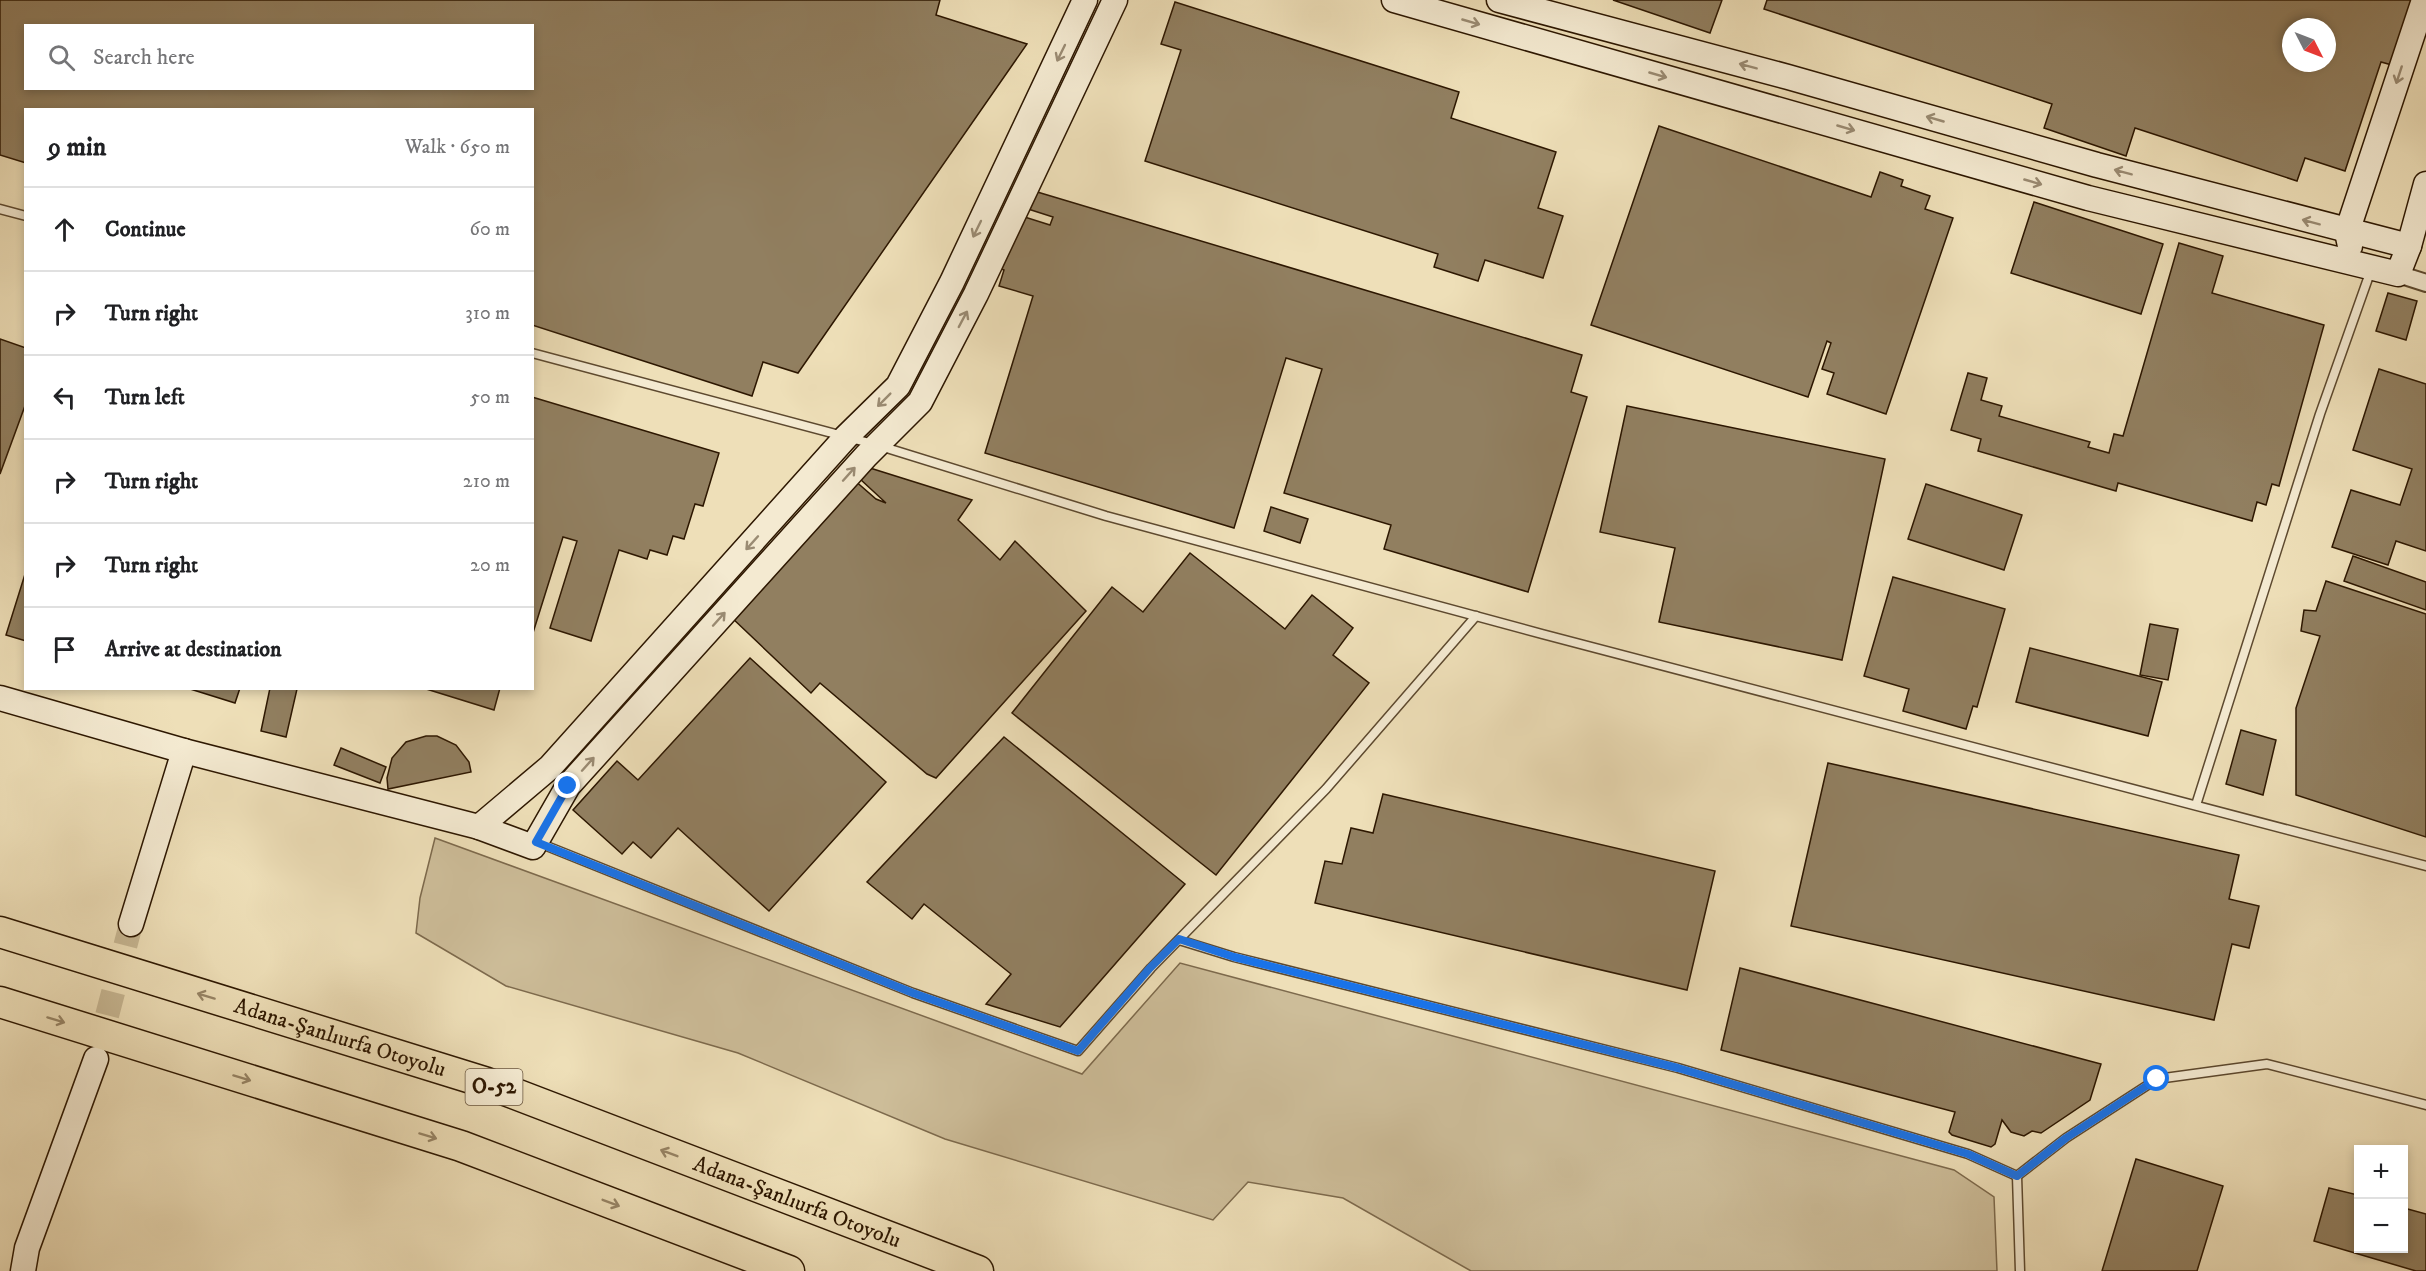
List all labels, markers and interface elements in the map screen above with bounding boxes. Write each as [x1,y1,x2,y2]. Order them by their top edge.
one-way arrow [1461,17,1480,28]
north arrow [2282,18,2336,72]
search box [24,24,534,90]
icon: search [45,41,78,74]
text: Search here [93,44,195,71]
one-way arrow [1055,44,1067,62]
one-way arrow [1738,60,1757,71]
one-way arrow [2392,65,2403,84]
one-way arrow [1648,70,1667,81]
one-way arrow [1926,113,1945,124]
one-way arrow [1836,123,1855,135]
text: 9 min [48,131,106,164]
text: Walk · 650 m [405,135,510,160]
one-way arrow [2114,166,2133,177]
one-way arrow [2023,177,2042,188]
icon: ahead [48,213,81,246]
text: Continue [105,216,186,243]
one-way arrow [2302,216,2321,228]
text: 60 m [470,217,510,242]
one-way arrow [971,220,983,238]
icon: right [48,297,81,330]
text: Turn right [105,300,198,327]
text: 310 m [465,301,510,326]
one-way arrow [958,310,969,328]
icon: left [48,381,81,414]
text: Turn left [105,384,185,411]
text: 50 m [470,385,510,410]
one-way arrow [877,392,892,407]
icon: right [48,465,81,498]
one-way arrow [842,467,856,482]
text: Turn right [105,468,198,495]
text: 210 m [463,469,510,494]
one-way arrow [745,535,759,550]
icon: right [48,549,81,582]
text: Turn right [105,552,198,579]
text: 20 m [470,553,510,578]
one-way arrow [712,612,726,627]
icon: arrive [48,633,81,666]
text: Arrive at destination [105,636,282,663]
one-way arrow [581,757,595,772]
route end [554,772,580,798]
one-way arrow [197,990,216,1001]
street label: Adana-Şanlıurfa Otoyolu [231,992,449,1083]
one-way arrow [46,1015,65,1026]
route start [2143,1065,2169,1091]
road number: O-52 [466,1069,522,1105]
one-way arrow [232,1073,251,1084]
one-way arrow [418,1131,437,1142]
map controls [2354,1145,2408,1253]
button: + [2354,1145,2408,1199]
one-way arrow [660,1147,678,1158]
street label: Adana-Şanlıurfa Otoyolu [689,1150,905,1254]
one-way arrow [601,1199,620,1210]
button: − [2354,1199,2408,1253]

